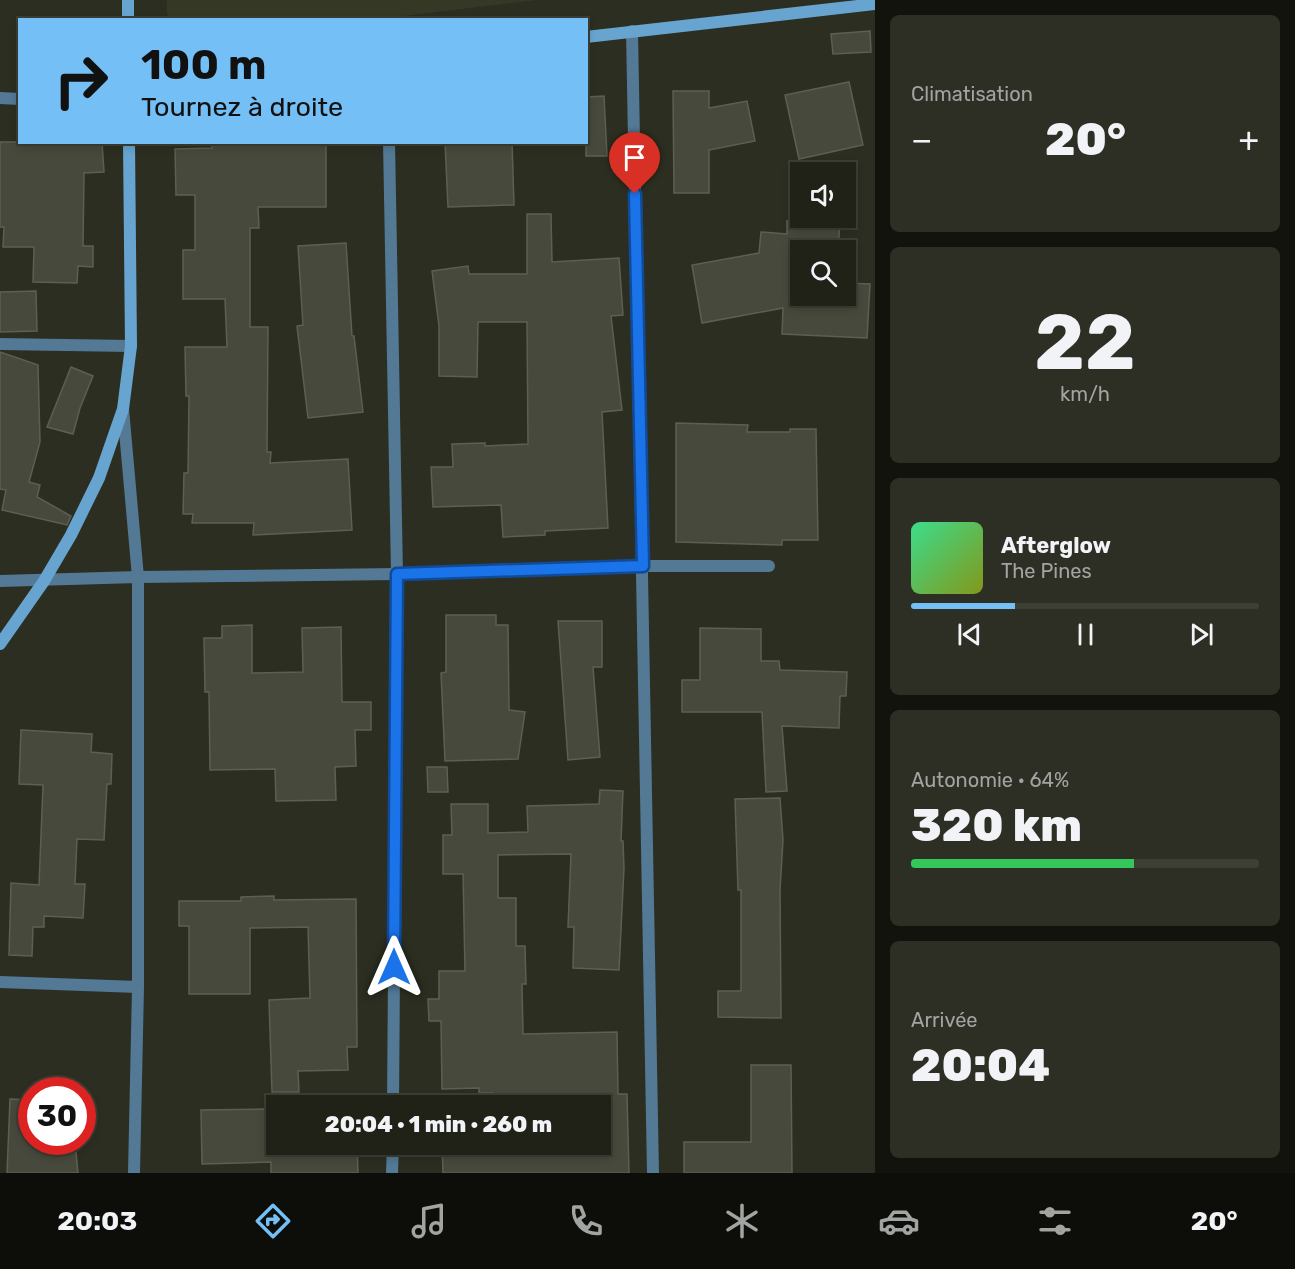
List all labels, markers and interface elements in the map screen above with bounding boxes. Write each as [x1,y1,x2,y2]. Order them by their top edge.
text: 100 m [141,40,266,90]
icon: right [42,42,120,120]
text: Climatisation [911,82,1033,106]
text: Tournez à droite [141,91,343,123]
text: 20° [1045,113,1126,166]
text: − [911,120,932,159]
text: + [1238,120,1259,159]
pin [609,132,660,194]
icon: arrive [618,141,651,174]
map controls [790,162,856,306]
button: sound [790,162,856,228]
button: search [790,240,856,306]
text: 22 [1034,296,1136,389]
text: km/h [1060,382,1110,406]
text: Afterglow [1001,532,1111,559]
text: The Pines [1001,559,1092,583]
icon: previous [953,618,986,651]
icon: pause [1069,618,1102,651]
icon: next [1185,618,1218,651]
text: Autonomie · 64% [911,768,1069,792]
text: 320 km [911,799,1082,852]
position arrow [362,935,426,999]
text: Arrivée [911,1008,978,1032]
text: 20:04 [911,1039,1050,1092]
speed limit sign: 30 [18,1077,96,1155]
text: 20:04 · 1 min · 260 m [325,1111,552,1138]
icon: directions [252,1200,294,1242]
icon: music [408,1200,450,1242]
icon: phone [565,1200,607,1242]
icon: climate [721,1200,763,1242]
icon: car [878,1200,920,1242]
icon: filters [1034,1200,1076,1242]
text: 20:03 [57,1205,137,1237]
text: 20° [1191,1205,1238,1237]

